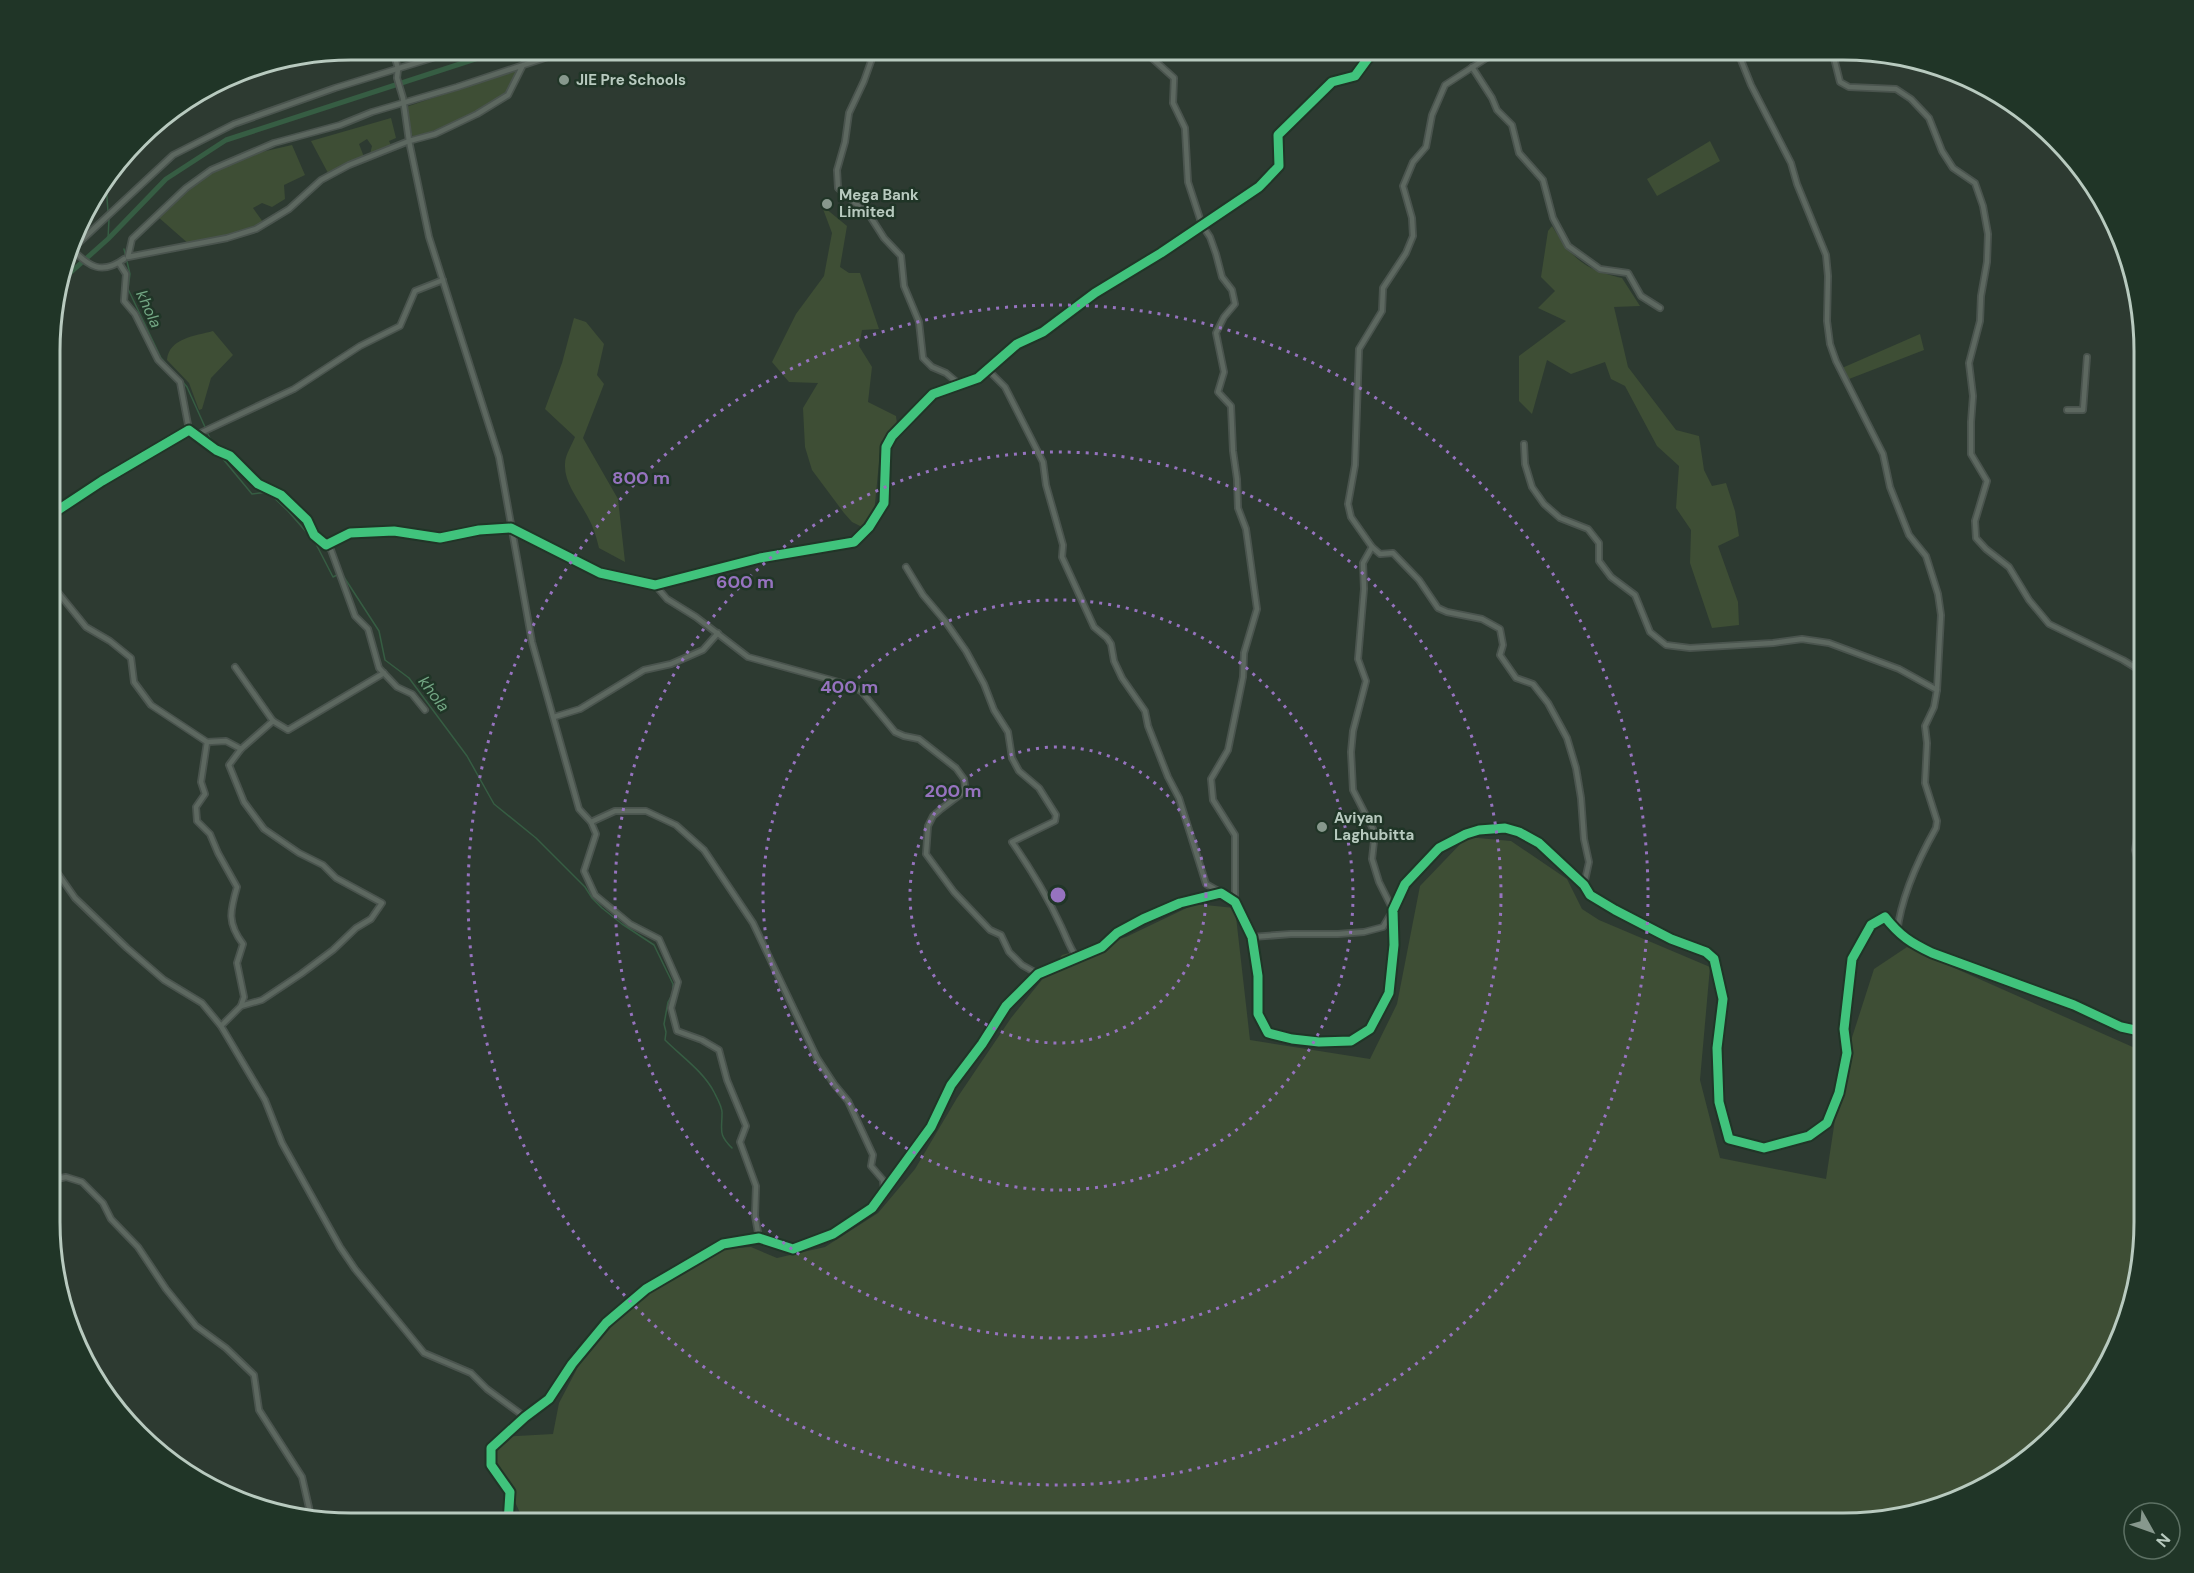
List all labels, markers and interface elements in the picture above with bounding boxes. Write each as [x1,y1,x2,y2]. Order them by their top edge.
place label: JIE Pre Schools [576,70,686,90]
marker: JIE Pre Schools [557,73,571,87]
place label: Mega Bank Limited [839,185,919,222]
marker: Mega Bank Limited [820,197,834,211]
water label: khola [131,287,167,331]
text: 800 m [612,466,670,490]
text: 600 m [716,570,774,594]
water label: khola [414,672,454,716]
text: 400 m [820,675,878,699]
text: 200 m [925,779,981,803]
place label: Aviyan Laghubitta [1334,808,1414,845]
marker: Aviyan Laghubitta [1315,820,1329,834]
centre of rings [1048,885,1068,905]
north arrow [2122,1501,2182,1561]
text: N [2151,1529,2175,1552]

